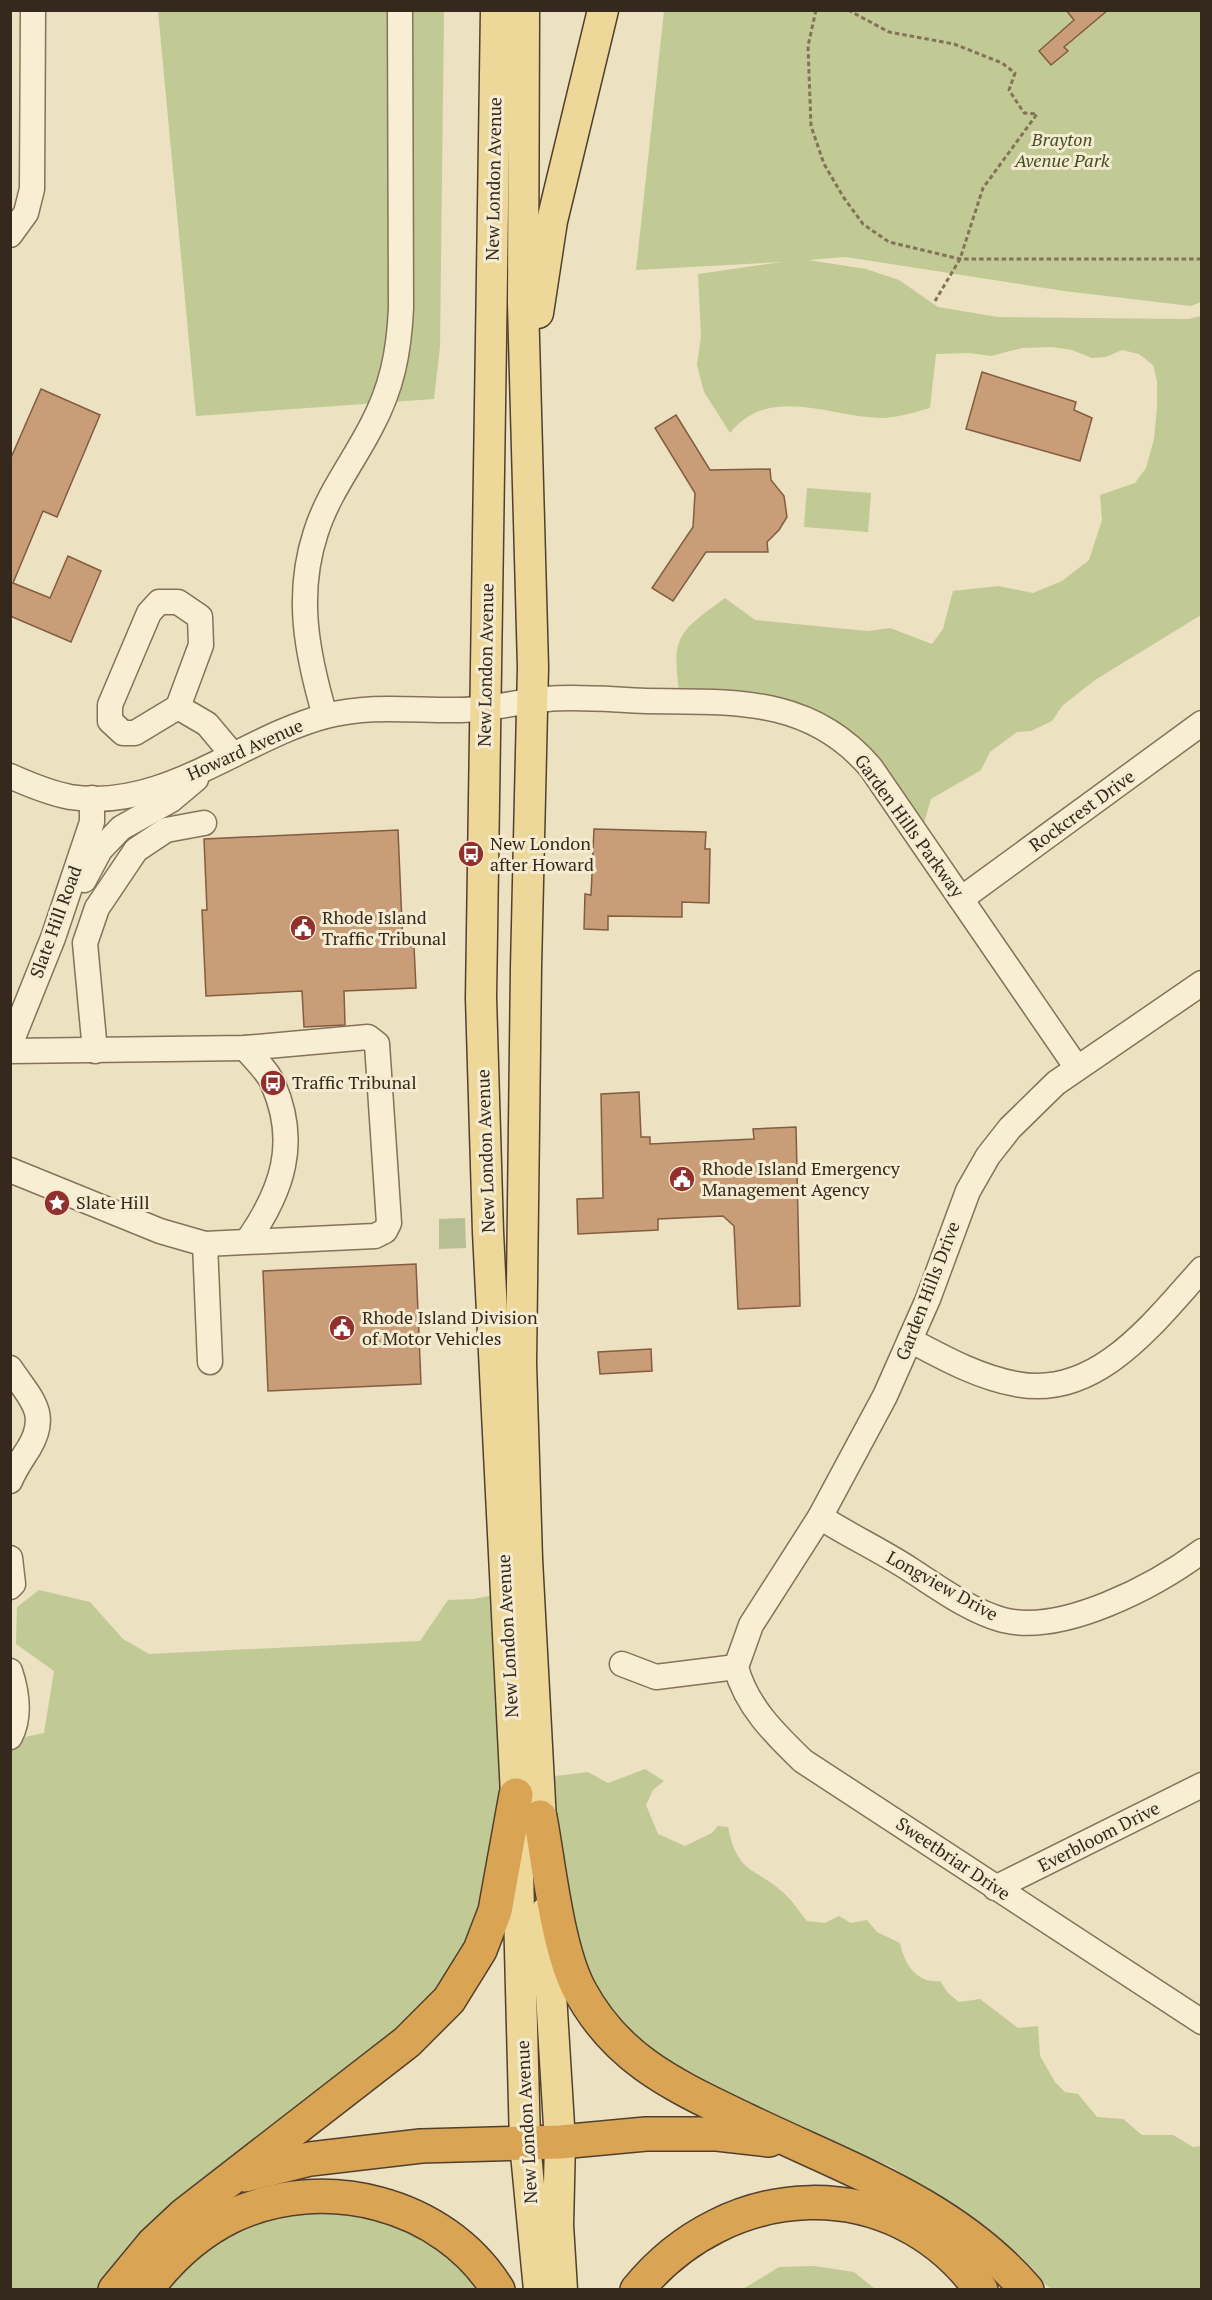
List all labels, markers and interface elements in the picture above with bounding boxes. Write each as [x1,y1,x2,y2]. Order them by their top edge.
street label: New London Avenue [480,97,506,261]
park label: Brayton Avenue Park [1014,127,1110,172]
street label: New London Avenue [472,583,498,747]
street label: Howard Avenue [183,713,307,785]
street label: Garden Hills Parkway [850,749,970,902]
street label: Rockcrest Drive [1024,764,1139,857]
place label: New London after Howard [490,831,594,876]
bus stop icon: New London after Howard [456,839,486,869]
street label: Slate Hill Road [24,862,87,981]
place label: Rhode Island Traffic Tribunal [322,905,447,950]
public building icon: Rhode Island Traffic Tribunal [288,913,318,943]
bus stop icon: Traffic Tribunal [258,1068,288,1098]
street label: New London Avenue [470,1069,500,1233]
place label: Traffic Tribunal [292,1070,417,1094]
place label: Rhode Island Emergency Management Agency [702,1156,901,1201]
public building icon: Rhode Island Emergency Management Agency [667,1164,697,1194]
place icon: Slate Hill [42,1188,72,1218]
place label: Slate Hill [76,1190,150,1214]
street label: Garden Hills Drive [890,1218,965,1364]
place label: Rhode Island Division of Motor Vehicles [362,1305,538,1350]
public building icon: Rhode Island Division of Motor Vehicles [327,1313,357,1343]
street label: Longview Drive [882,1545,1003,1626]
street label: New London Avenue [491,1554,523,1718]
street label: Everbloom Drive [1034,1795,1163,1877]
street label: Sweetbriar Drive [892,1811,1015,1905]
street label: New London Avenue [510,2040,542,2204]

